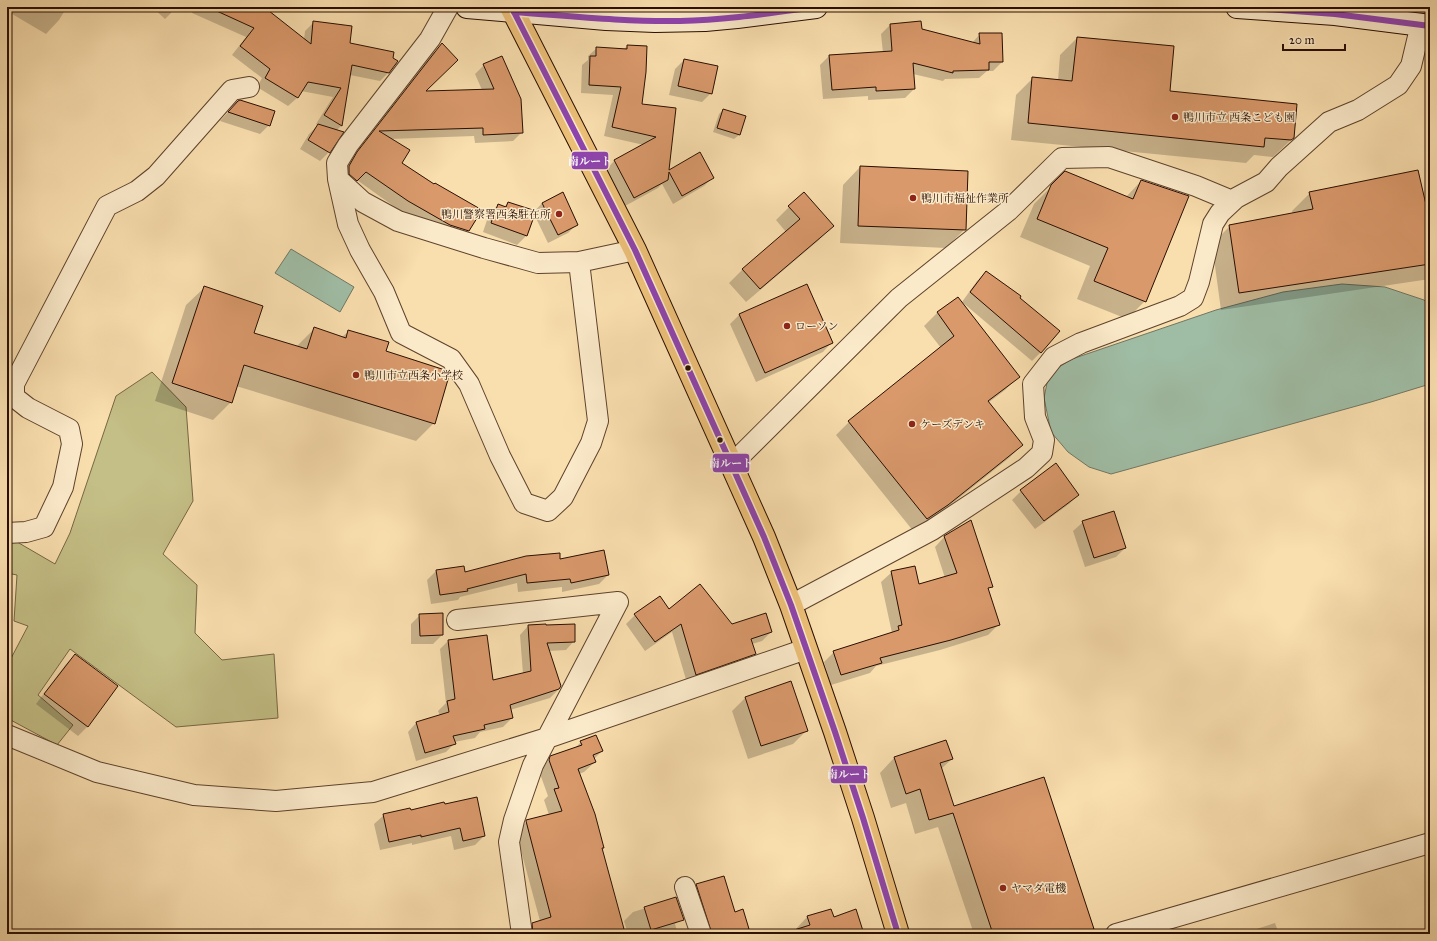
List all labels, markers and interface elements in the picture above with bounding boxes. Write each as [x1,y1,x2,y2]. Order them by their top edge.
scale bar [1283,26,1345,52]
text: 20 m [1289,33,1315,47]
place label: 鴨川市立 西条こども園 [1183,111,1295,124]
marker: 鴨川市立 西条こども園 [1170,112,1180,122]
line badge: 南ルート [571,151,609,170]
text: 南ルート [568,155,612,168]
place label: 鴨川市福祉作業所 [921,192,1009,205]
marker: 鴨川市福祉作業所 [908,193,918,203]
place label: 鴨川警察署西条駐在所 [441,208,551,221]
marker: 鴨川警察署西条駐在所 [554,209,564,219]
place label: ローソン [795,320,839,333]
marker: ローソン [782,321,792,331]
unlabelled marker [683,363,693,373]
place label: 鴨川市立西条小学校 [364,369,463,382]
marker: 鴨川市立西条小学校 [351,370,361,380]
place label: ケーズデンキ [920,418,985,431]
marker: ケーズデンキ [907,419,917,429]
unlabelled marker [715,435,725,445]
line badge: 南ルート [712,453,750,473]
text: 南ルート [709,457,753,470]
line badge: 南ルート [830,765,868,784]
text: 南ルート [827,768,871,781]
place label: ヤマダ電機 [1011,882,1066,895]
marker: ヤマダ電機 [998,883,1008,893]

